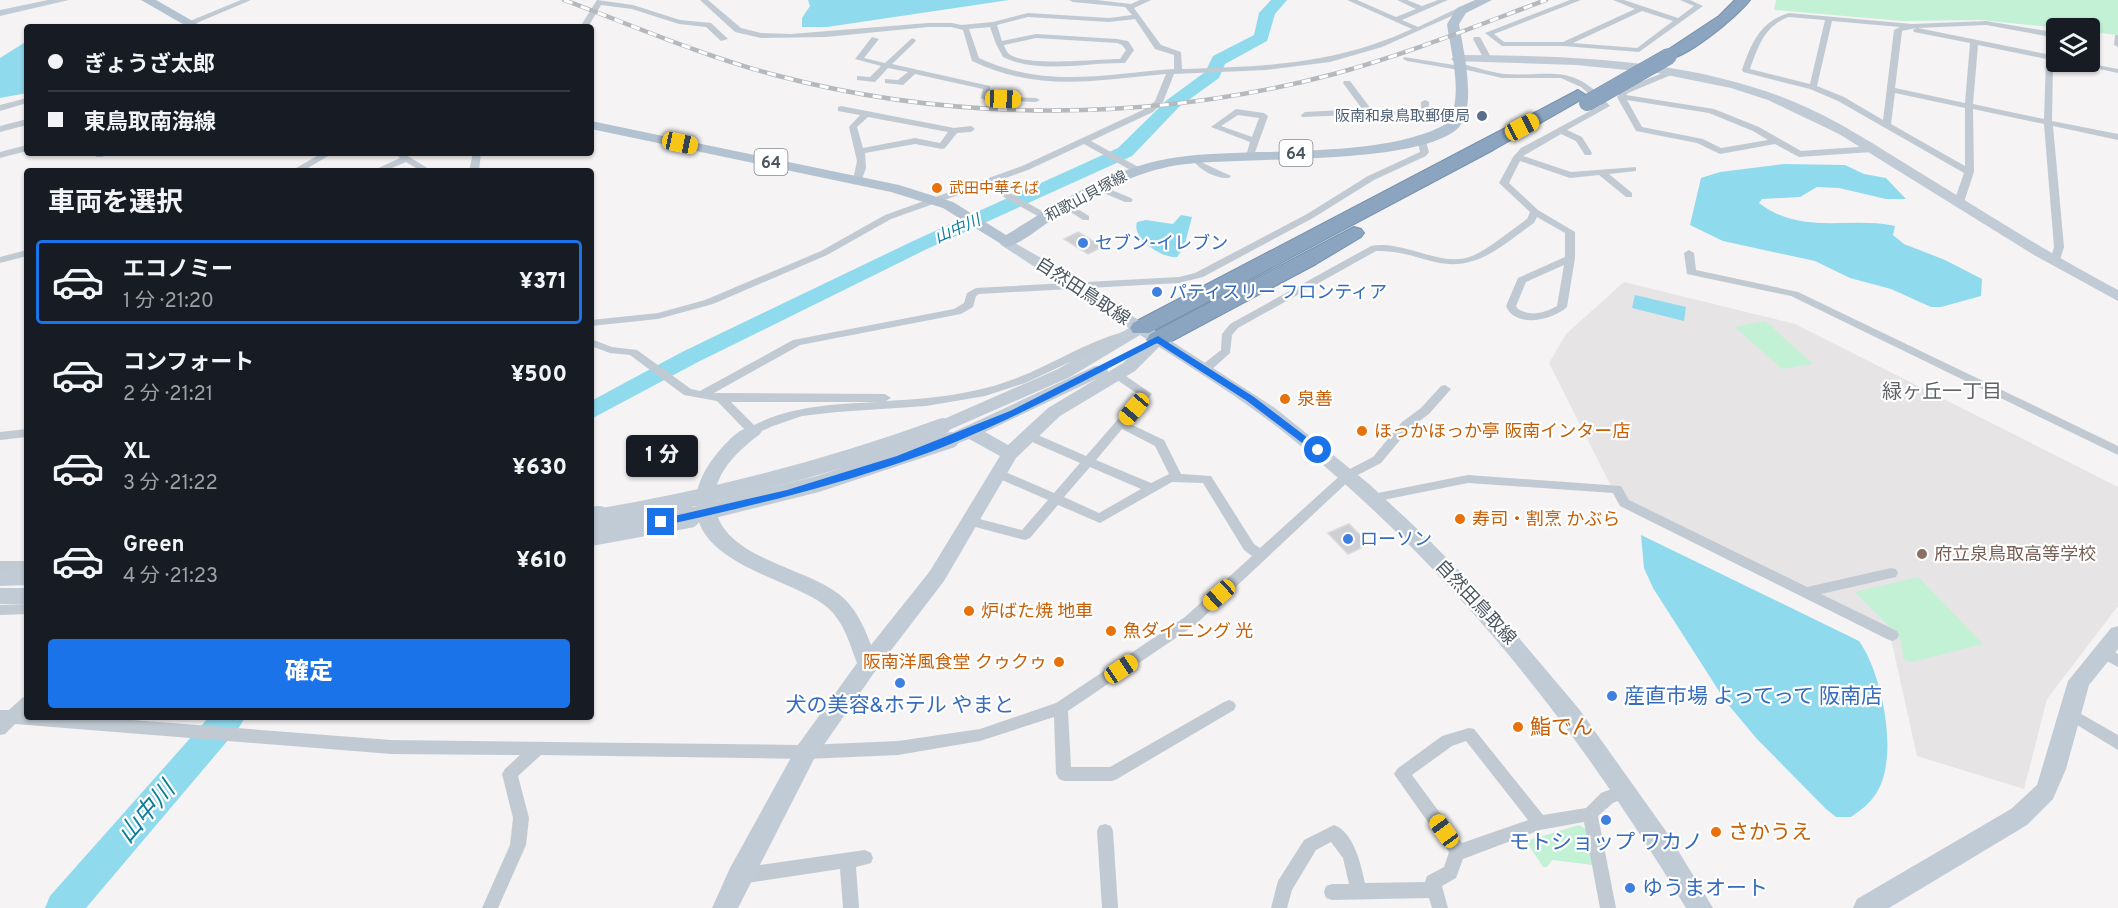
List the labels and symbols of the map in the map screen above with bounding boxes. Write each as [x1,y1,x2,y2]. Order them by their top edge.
car [985,89,1021,109]
place label: 阪南和泉鳥取郵便局 [1335,108,1470,127]
marker: 阪南和泉鳥取郵便局 [1475,109,1489,123]
car [1502,111,1542,143]
car [661,130,699,156]
road number: 64 [1280,140,1312,166]
road number: 64 [754,149,788,175]
street label: 和歌山貝塚線 [1043,168,1131,227]
place label: 武田中華そば [949,180,1039,199]
marker: 武田中華そば [930,181,944,195]
water label: 山中川 [932,210,986,249]
place label: セブン-イレブン [1095,233,1228,256]
marker: セブン-イレブン [1076,236,1090,250]
street label: 自然田鳥取線 [1031,253,1134,331]
place label: パティスリー フロンティア [1169,282,1387,305]
marker: パティスリー フロンティア [1150,285,1164,299]
district label: 緑ヶ丘一丁目 [1882,380,2002,406]
car [1116,389,1152,429]
place label: 泉善 [1297,389,1333,412]
marker: 泉善 [1278,392,1292,406]
place label: ほっかほっか亭 阪南インター店 [1374,421,1630,444]
marker: ほっかほっか亭 阪南インター店 [1355,424,1369,438]
callout: 1 分 [625,435,697,477]
route start [1304,436,1331,463]
route end [647,508,674,535]
place label: 寿司・割烹 かぶら [1472,509,1620,532]
marker: 寿司・割烹 かぶら [1453,512,1467,526]
place label: ローソン [1360,529,1432,552]
marker: ローソン [1341,532,1355,546]
place label: 府立泉鳥取高等学校 [1934,544,2096,567]
marker: 府立泉鳥取高等学校 [1915,547,1929,561]
street label: 自然田鳥取線 [1430,556,1520,650]
car [1200,576,1238,614]
place label: 炉ばた焼 地車 [981,601,1093,624]
marker: 炉ばた焼 地車 [962,604,976,618]
place label: 魚ダイニング 光 [1123,621,1253,644]
marker: 魚ダイニング 光 [1104,624,1118,638]
car [1101,651,1141,687]
place label: 阪南洋風食堂 クゥクゥ [863,652,1047,675]
marker: 阪南洋風食堂 クゥクゥ [1052,655,1066,669]
marker: 犬の美容&ホテル やまと [893,676,907,690]
place label: 産直市場 よってって 阪南店 [1624,684,1882,711]
marker: 産直市場 よってって 阪南店 [1605,689,1619,703]
place label: 犬の美容&ホテル やまと [785,693,1015,720]
place label: 鮨でん [1530,715,1593,742]
marker: 鮨でん [1511,720,1525,734]
water label: 山中川 [113,774,184,850]
car [1426,811,1462,851]
marker: モトショップ ワカノ [1599,813,1613,827]
place label: さかうえ [1728,820,1812,847]
marker: さかうえ [1709,825,1723,839]
place label: モトショップ ワカノ [1509,830,1703,857]
place label: ゆうまオート [1642,876,1768,903]
marker: ゆうまオート [1623,881,1637,895]

